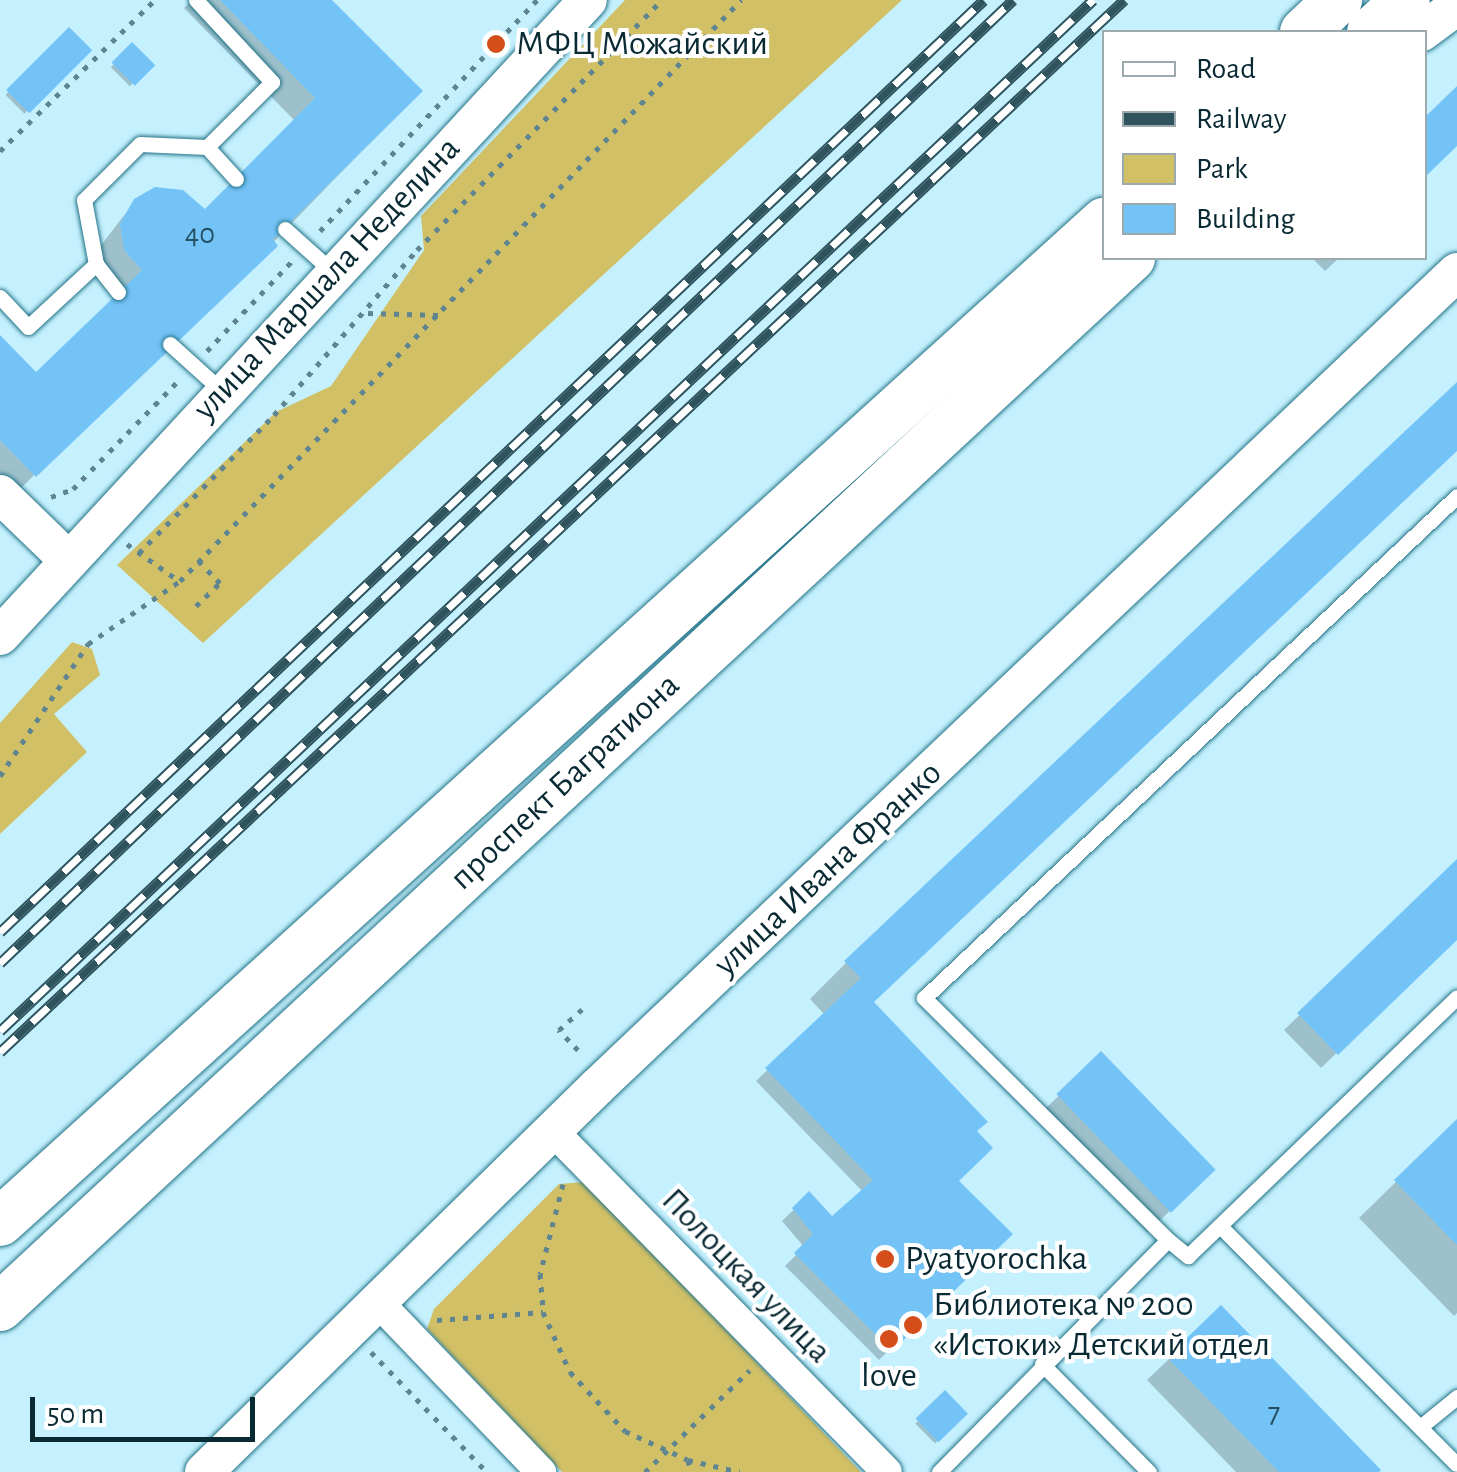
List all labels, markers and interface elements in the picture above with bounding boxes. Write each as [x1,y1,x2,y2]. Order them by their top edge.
place label: МФЦ Можайский [516,23,768,65]
legend [1102,30,1427,260]
marker: МФЦ Можайский [485,33,507,55]
text: Road [1196,54,1256,84]
text: Railway [1196,104,1287,134]
street label: улица Маршала Неделина [185,128,469,430]
text: Park [1196,154,1248,184]
text: Building [1196,204,1295,234]
house number: 40 [185,216,215,252]
street label: проспект Багратиона [441,665,689,899]
street label: улица Ивана Франко [705,753,951,985]
street label: Полоцкая улица [652,1180,840,1372]
place label: Pyatyorochka [905,1238,1088,1280]
marker: Pyatyorochka [874,1248,896,1270]
place label: Библиотека № 200 «Истоки» Детский отдел [933,1284,1270,1366]
marker: Библиотека № 200 «Истоки» Детский отдел [902,1314,924,1336]
marker: love [878,1328,900,1350]
place label: love [861,1355,917,1397]
scale bar [35,1377,260,1439]
house number: 7 [1268,1395,1280,1431]
text: 50 m [47,1399,104,1429]

